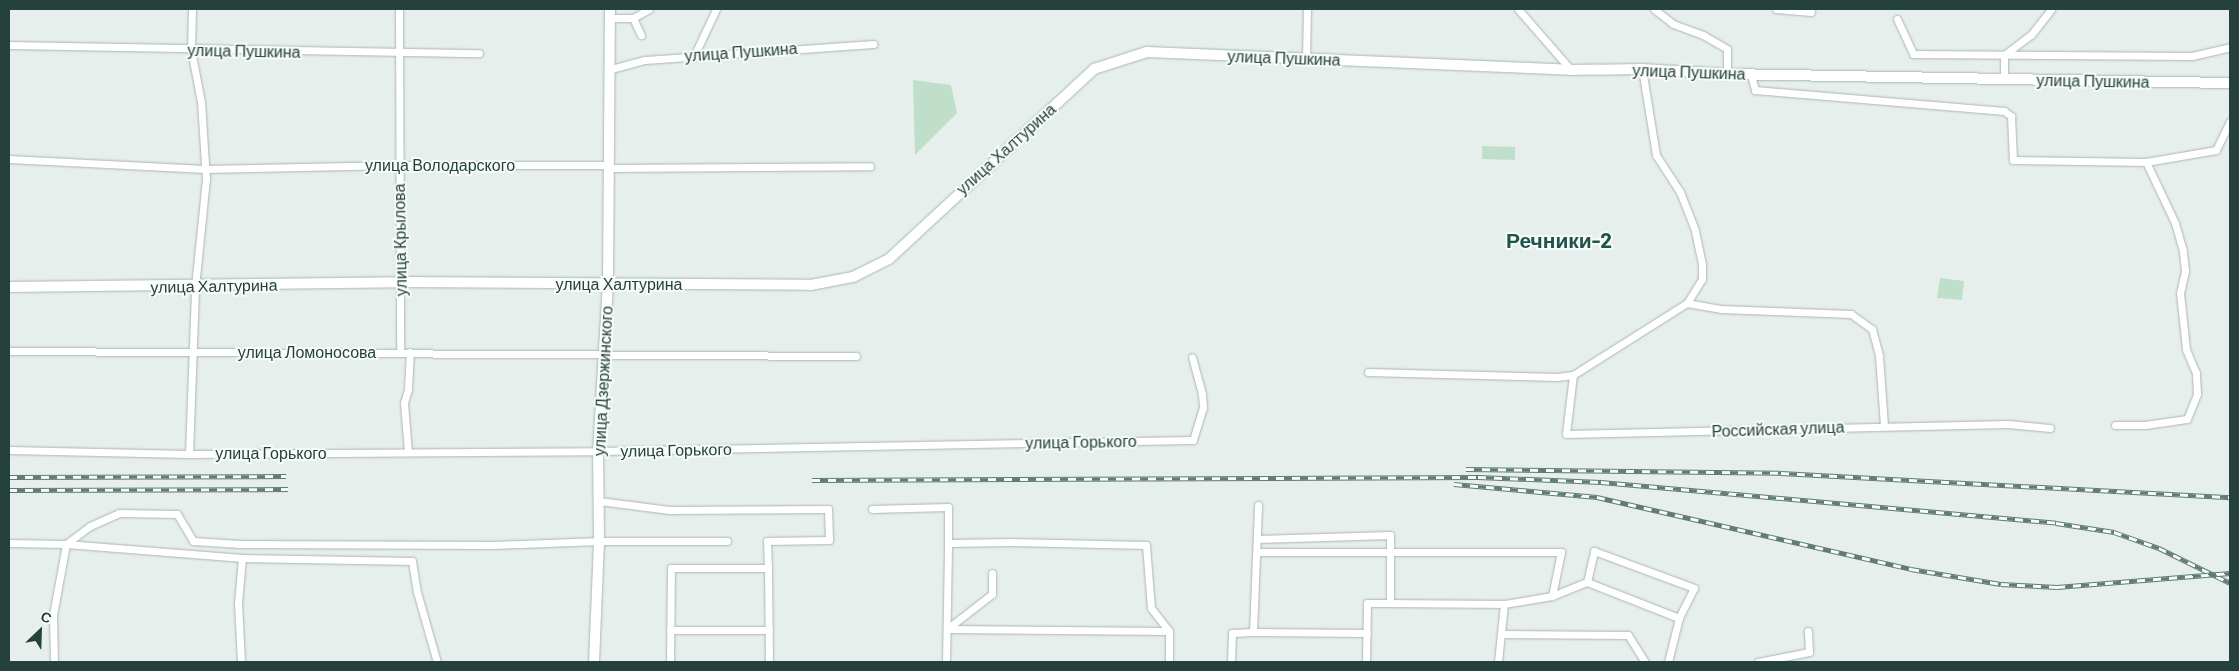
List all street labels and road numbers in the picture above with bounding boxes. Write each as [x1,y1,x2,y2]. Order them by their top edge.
street label: улица Пушкина [684,38,798,66]
street label: улица Пушкина [187,40,301,62]
street label: улица Пушкина [1227,46,1341,70]
street label: улица Пушкина [1632,60,1746,84]
street label: улица Пушкина [2036,70,2150,92]
street label: улица Халтурина [952,99,1060,199]
street label: улица Володарского [365,155,515,175]
street label: улица Крылова [389,184,411,296]
street label: улица Халтурина [556,274,682,294]
street label: улица Халтурина [150,275,278,297]
street label: улица Дзержинского [589,305,617,457]
street label: улица Ломоносова [238,342,376,362]
street label: Российская улица [1711,417,1845,441]
street label: улица Горького [1025,431,1137,453]
street label: улица Горького [620,439,732,461]
street label: улица Горького [215,443,327,463]

